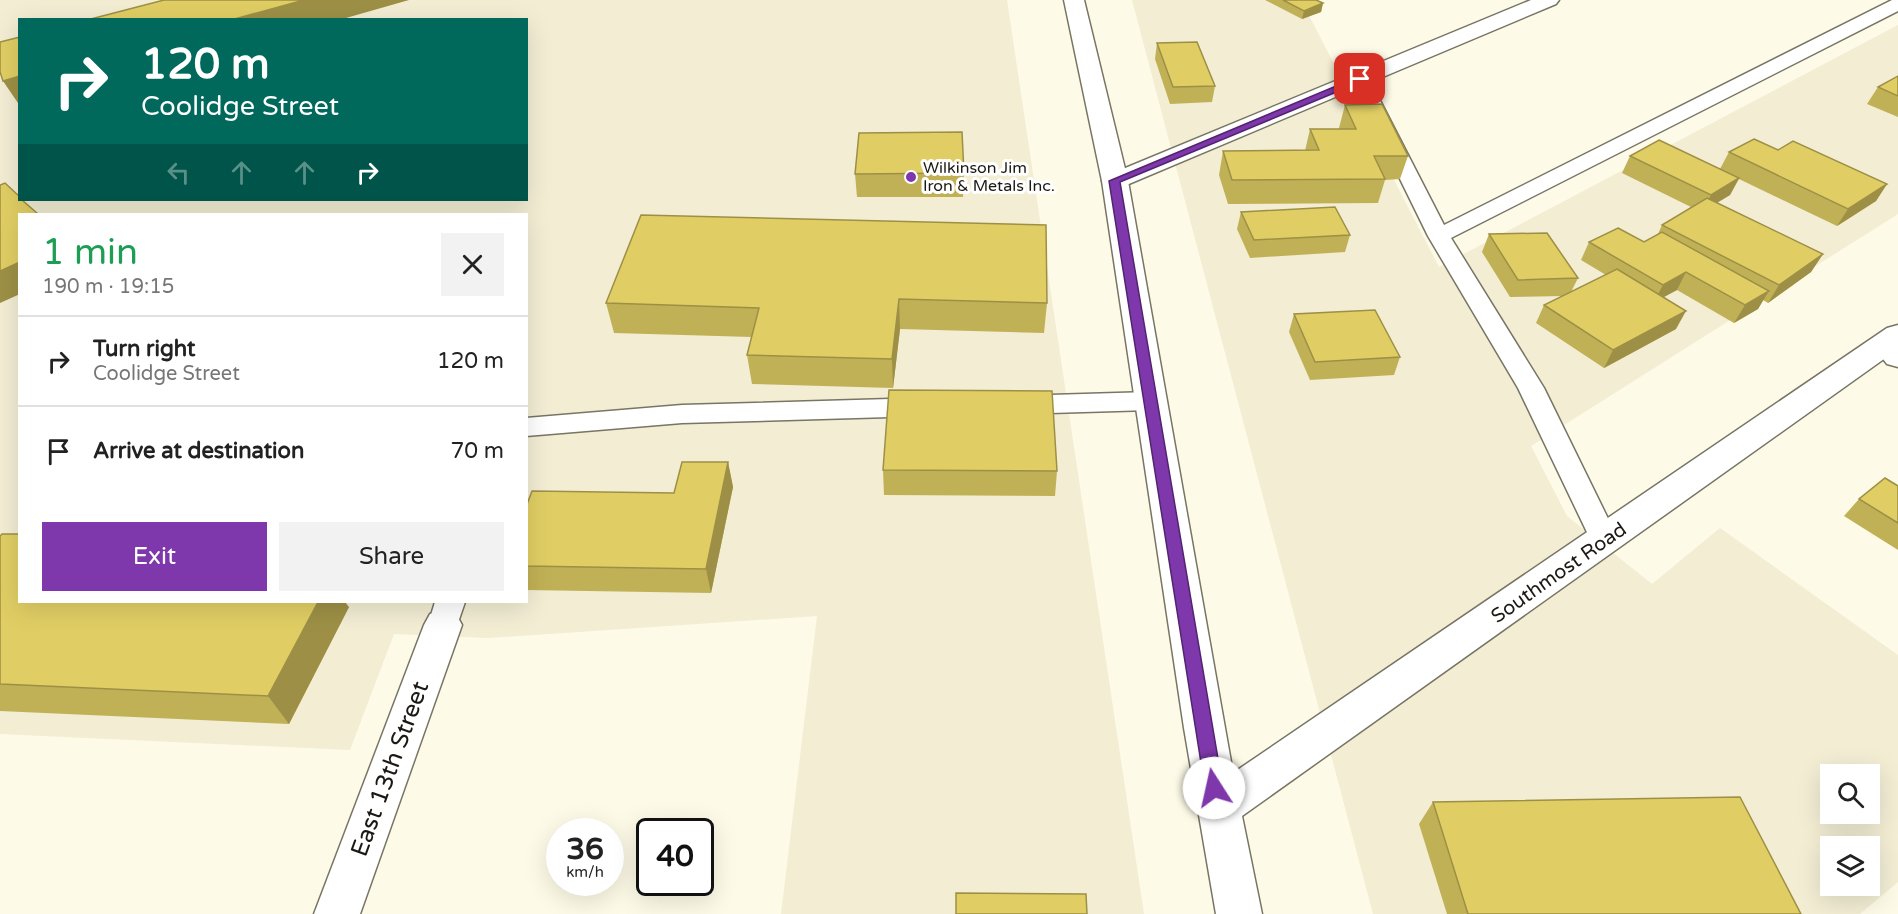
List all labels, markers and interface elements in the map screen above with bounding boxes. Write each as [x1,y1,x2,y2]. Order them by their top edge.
text: 120 m [141,39,270,90]
icon: right [42,42,120,120]
pin [1334,53,1385,104]
icon: arrive [1343,62,1376,95]
text: Coolidge Street [141,90,339,123]
icon: left [162,156,195,189]
icon: ahead [225,156,258,189]
icon: ahead [288,156,321,189]
icon: right [351,156,384,189]
place label: Wilkinson Jim Iron & Metals Inc. [923,158,1055,196]
marker: Wilkinson Jim Iron & Metals Inc. [904,170,918,184]
text: 1 min [42,231,138,274]
button: close [441,233,504,296]
text: 190 m · 19:15 [42,275,174,299]
text: Turn right [93,336,195,362]
icon: right [42,345,75,378]
text: 120 m [437,348,504,374]
text: Coolidge Street [93,362,240,386]
icon: arrive [42,435,75,468]
text: Arrive at destination [93,438,304,464]
text: 70 m [450,438,504,464]
street label: Southmost Road [1487,517,1631,629]
button: Exit [42,522,267,591]
button: Share [279,522,504,591]
street label: East 13th Street [345,677,435,861]
position arrow [1182,756,1246,820]
map controls [1820,764,1880,896]
button: search [1820,764,1880,824]
speed limit sign: 40 [636,818,714,896]
text: 36 [566,831,604,868]
button: layers [1820,836,1880,896]
text: km/h [566,863,604,881]

